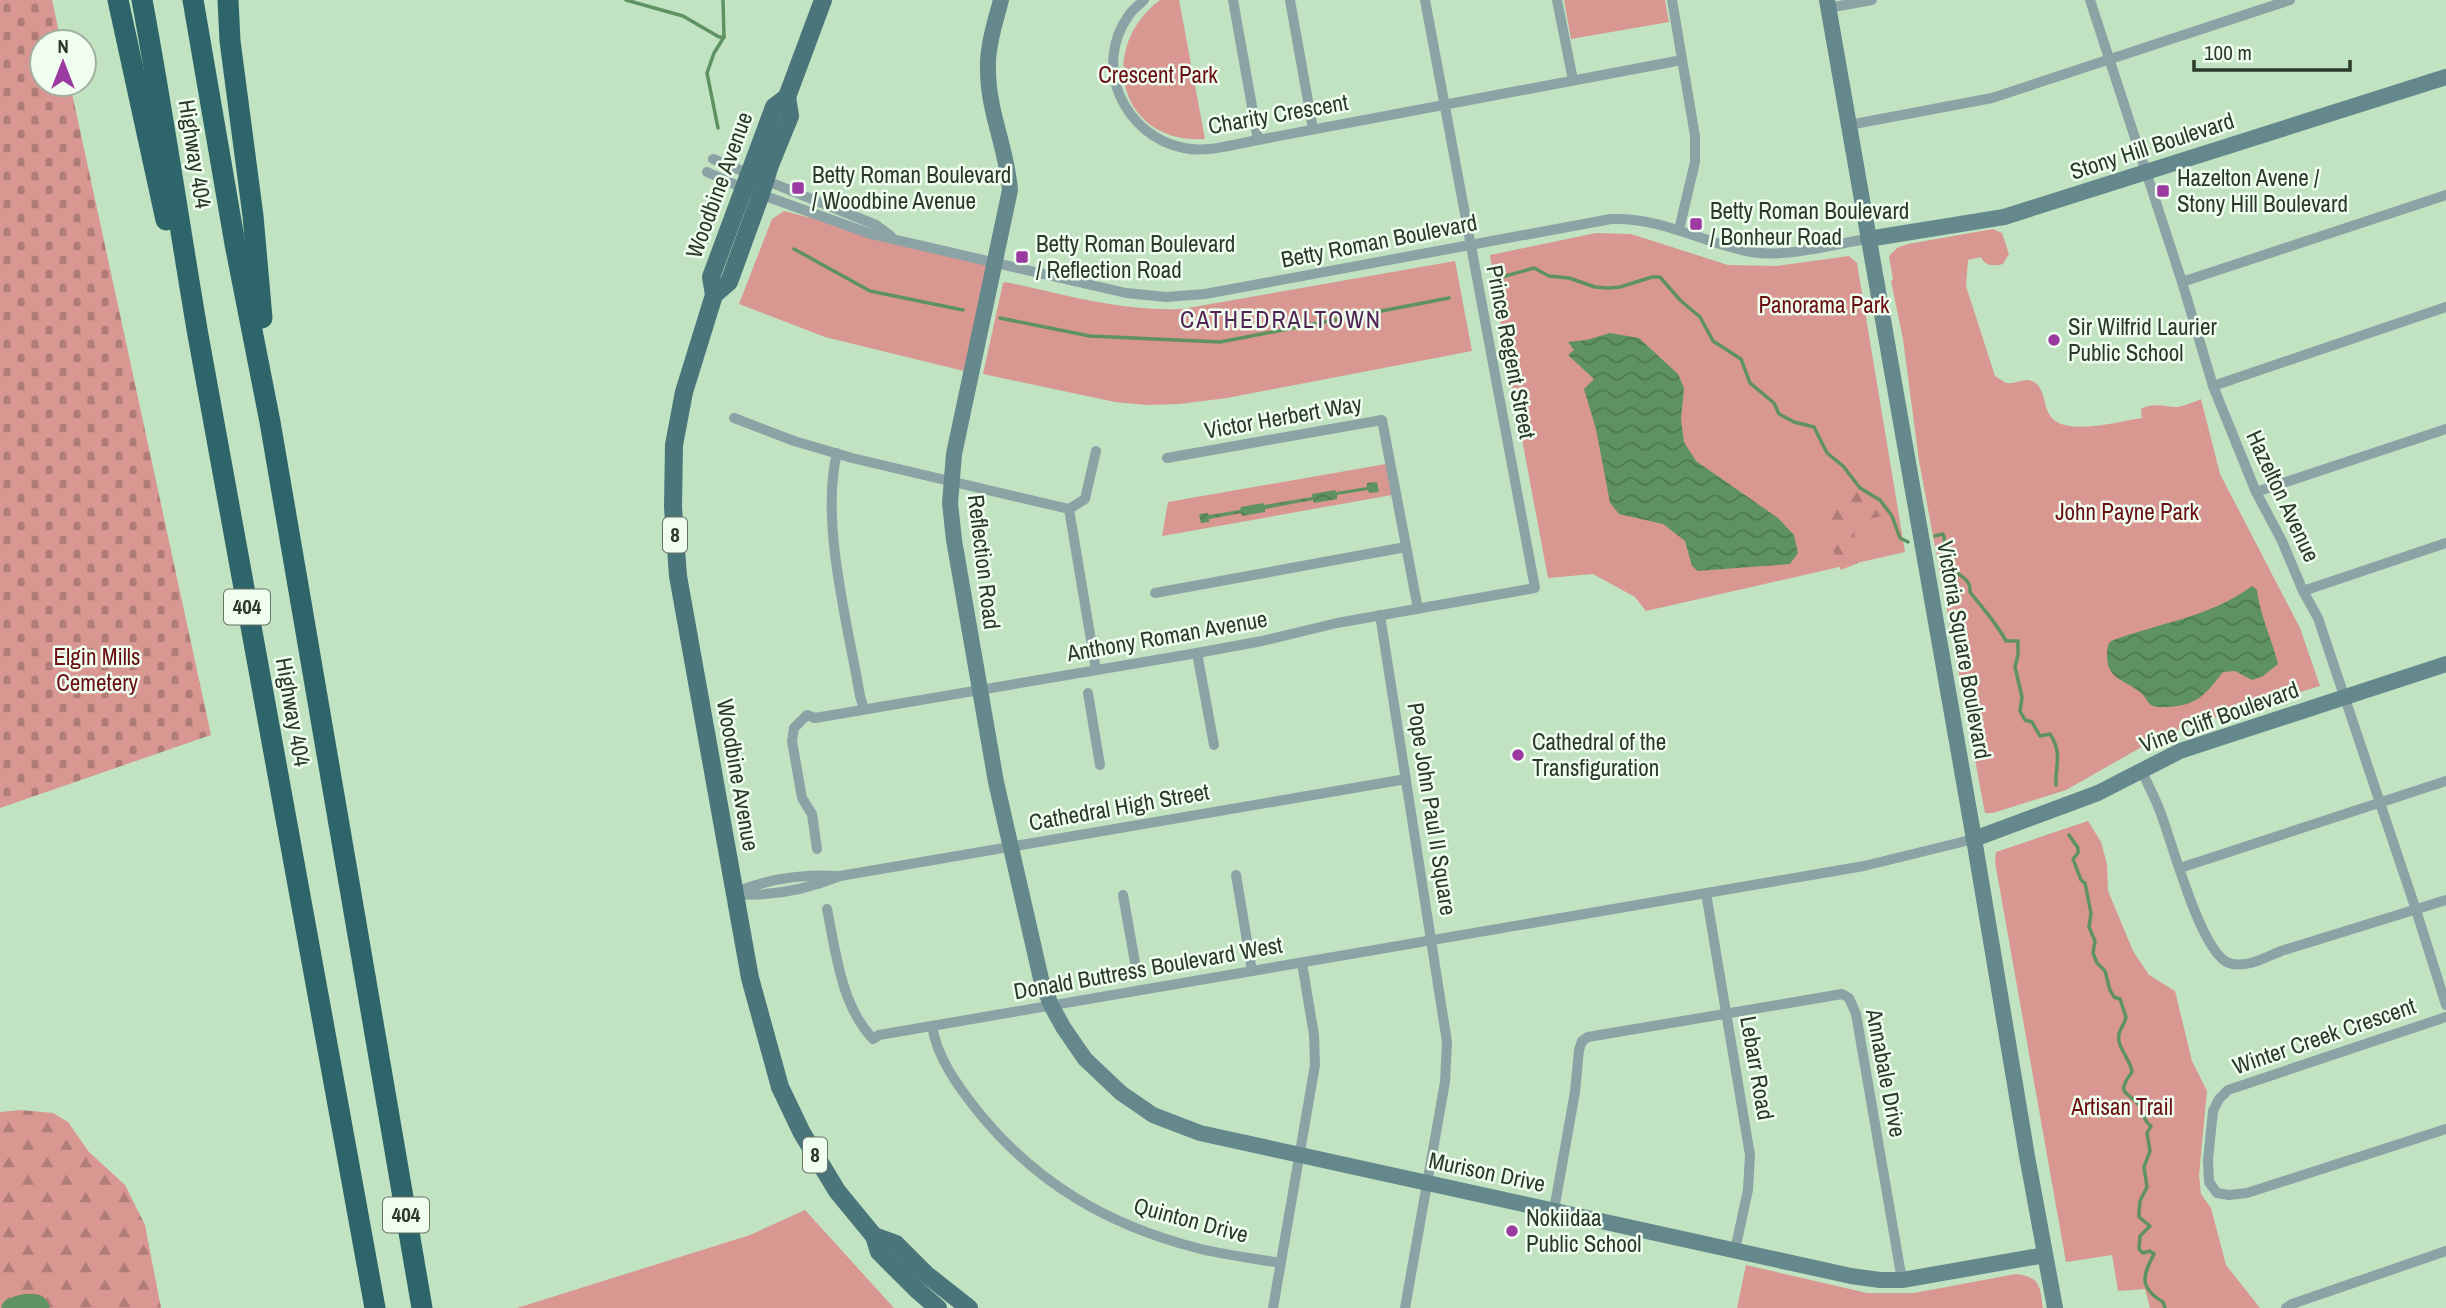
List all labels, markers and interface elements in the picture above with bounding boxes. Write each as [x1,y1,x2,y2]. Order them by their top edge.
north arrow [28,28,98,98]
scale bar [2194,28,2350,72]
text: N [57,33,69,59]
text: 100 m [2204,38,2252,67]
park label: Crescent Park [1098,59,1218,90]
street label: Charity Crescent [1206,86,1350,141]
street label: Highway 404 [172,97,219,211]
street label: Stony Hill Boulevard [2066,104,2238,187]
street label: Woodbine Avenue [678,107,759,262]
place label: Betty Roman Boulevard / Woodbine Avenue [812,159,1011,216]
place label: Hazelton Avene / Stony Hill Boulevard [2177,162,2348,219]
marker: Betty Roman Boulevard / Woodbine Avenue [790,180,806,196]
marker: Hazelton Avene / Stony Hill Boulevard [2155,183,2171,199]
place label: Betty Roman Boulevard / Bonheur Road [1710,195,1909,252]
street label: Betty Roman Boulevard [1278,206,1480,275]
marker: Betty Roman Boulevard / Bonheur Road [1688,216,1704,232]
place label: Betty Roman Boulevard / Reflection Road [1036,228,1235,285]
marker: Betty Roman Boulevard / Reflection Road [1014,249,1030,265]
street label: Prince Regent Street [1479,262,1544,441]
park label: Panorama Park [1758,289,1890,320]
district label: CATHEDRALTOWN [1180,303,1382,335]
place label: Sir Wilfrid Laurier Public School [2068,311,2218,368]
marker: Sir Wilfrid Laurier Public School [2046,332,2062,348]
street label: Victor Herbert Way [1202,387,1365,446]
street label: Hazelton Avenue [2239,425,2328,567]
street label: Reflection Road [961,493,1008,631]
park label: John Payne Park [2055,496,2199,527]
road number: 8 [663,518,687,552]
street label: Victoria Square Boulevard [1930,538,1999,761]
road number: 404 [224,590,270,624]
street label: Anthony Roman Avenue [1063,603,1270,669]
park label: Elgin Mills Cemetery [54,641,141,698]
street label: Highway 404 [269,655,318,769]
street label: Vine Cliff Boulevard [2135,673,2303,760]
street label: Woodbine Avenue [710,697,767,853]
street label: Pope John Paul II Square [1400,700,1465,918]
place label: Cathedral of the Transfiguration [1532,726,1666,783]
marker: Cathedral of the Transfiguration [1510,747,1526,763]
street label: Cathedral High Street [1026,775,1211,838]
street label: Donald Buttress Boulevard West [1011,929,1285,1006]
street label: Winter Creek Crescent [2228,990,2420,1081]
street label: Annabale Drive [1859,1005,1914,1140]
street label: Lebarr Road [1733,1014,1782,1122]
park label: Artisan Trail [2070,1091,2173,1122]
road number: 8 [803,1138,827,1172]
street label: Murison Drive [1426,1144,1548,1199]
street label: Quinton Drive [1130,1189,1252,1250]
road number: 404 [383,1198,429,1232]
place label: Nokiidaa Public School [1526,1202,1641,1259]
marker: Nokiidaa Public School [1504,1223,1520,1239]

